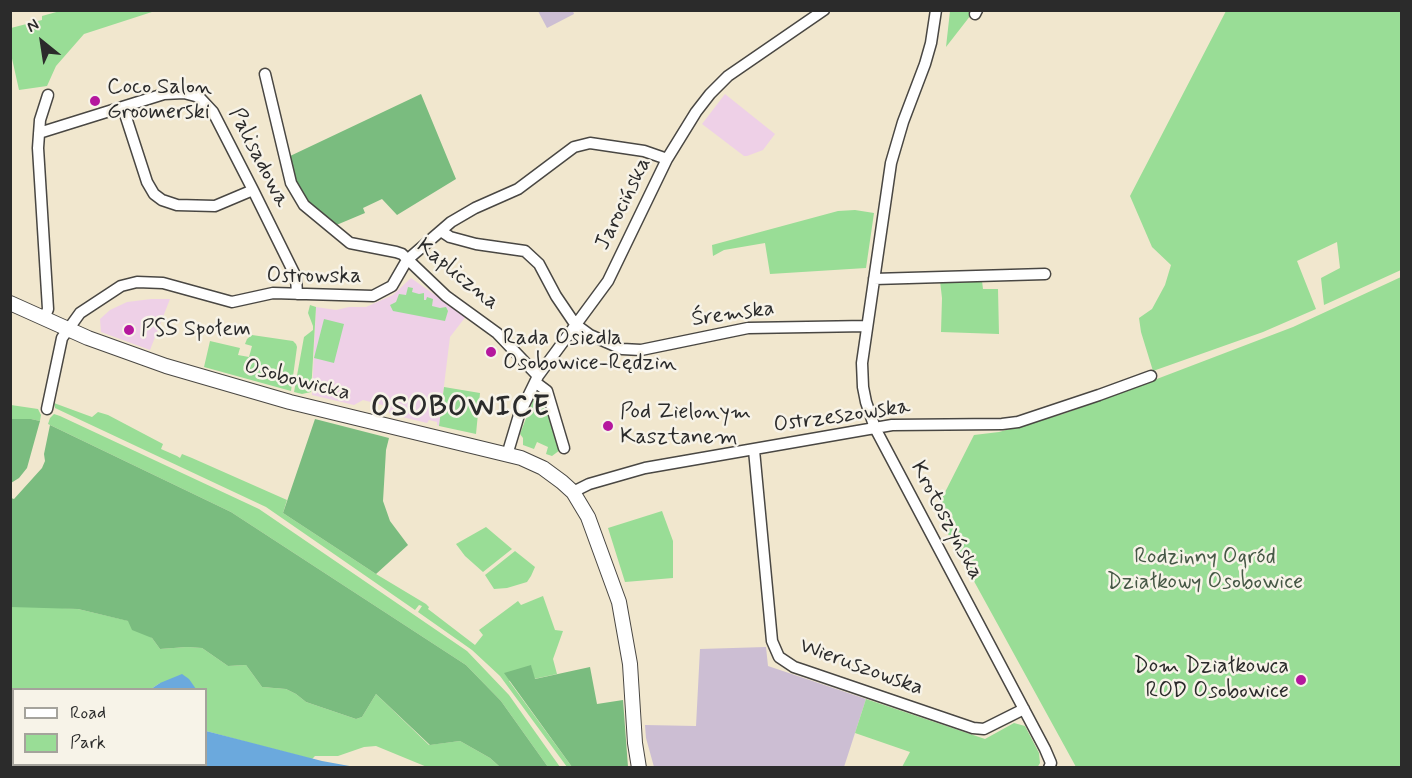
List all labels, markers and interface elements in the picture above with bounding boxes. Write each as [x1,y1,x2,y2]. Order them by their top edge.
north arrow [12,12,72,72]
text: N [23,14,43,38]
place label: Coco Salon Groomerski [107,75,212,126]
marker: Coco Salon Groomerski [88,94,102,108]
street label: Palisadowa [222,104,294,212]
street label: Jarocińska [590,153,658,255]
street label: Kapliczna [410,234,504,316]
street label: Ostrowska [267,264,361,290]
street label: Śremska [690,296,776,334]
place label: PSS Społem [141,317,251,343]
marker: PSS Społem [122,323,136,337]
place label: Rada Osiedla Osobowice-Rędzin [503,326,677,378]
marker: Rada Osiedla Osobowice-Rędzin [484,345,498,359]
street label: Osobowicka [241,354,353,408]
district label: OSOBOWICE [372,392,550,426]
street label: Ostrzeszowska [772,394,912,440]
place label: Pod Zielonym Kasztanem [620,400,751,452]
marker: Pod Zielonym Kasztanem [601,419,615,433]
street label: Krotoszyńska [904,457,988,585]
park label: Rodzinny Ogród Działkowy Osobowice [1107,545,1303,596]
street label: Wieruszowska [795,633,927,703]
place label: Dom Działkowca ROD Osobowice [1134,654,1289,706]
marker: Dom Działkowca ROD Osobowice [1294,673,1308,687]
legend [12,688,207,766]
text: Road [70,701,106,725]
text: Park [70,731,106,755]

